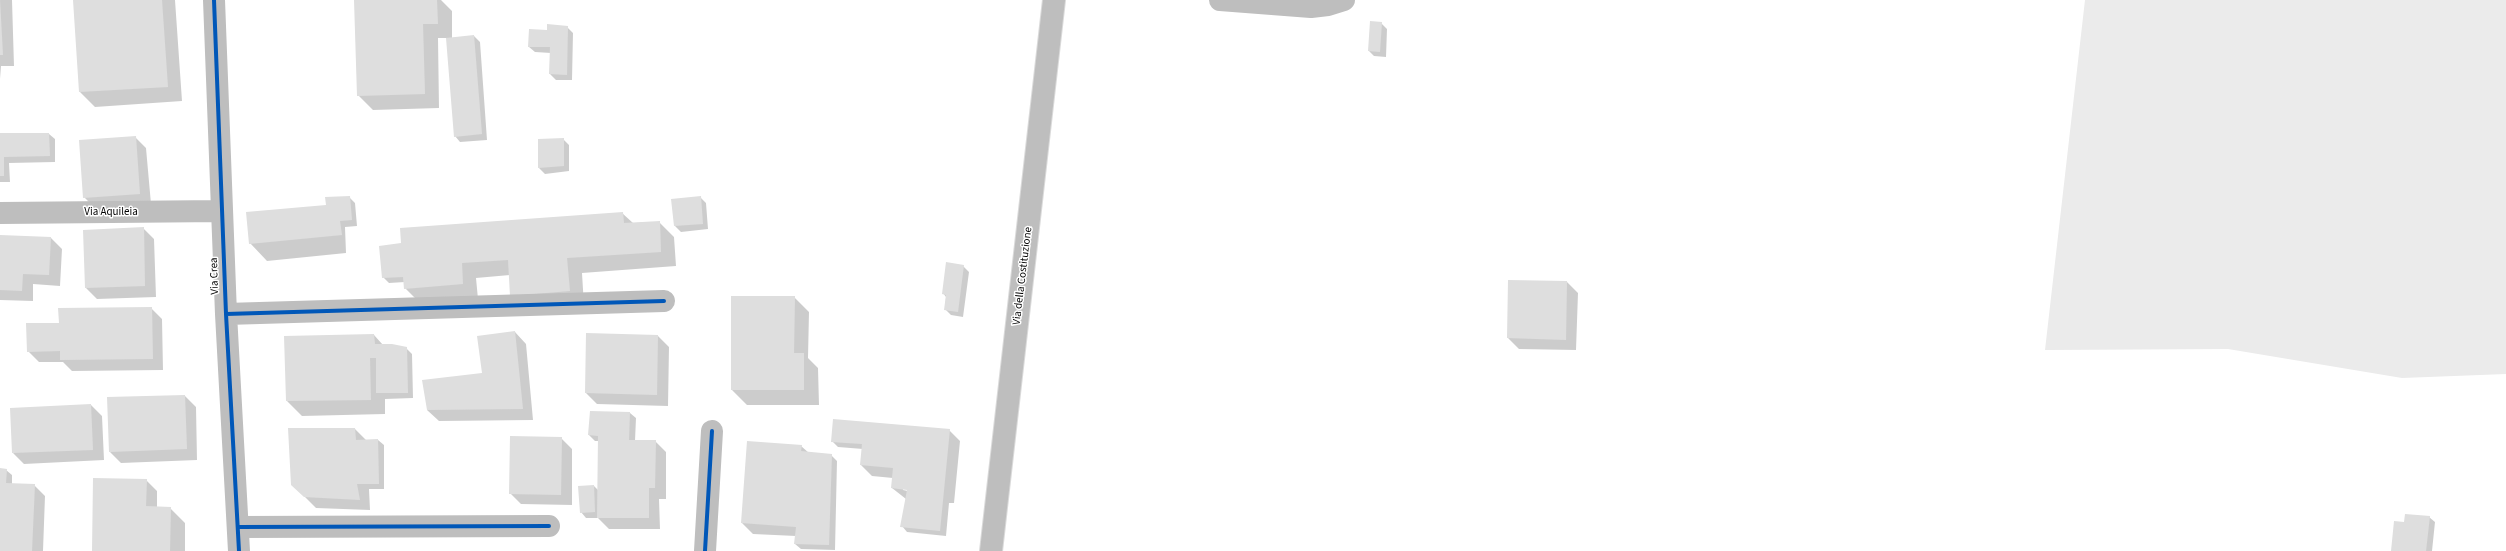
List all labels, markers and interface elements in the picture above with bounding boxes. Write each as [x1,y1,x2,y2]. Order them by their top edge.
street label: Via Aquileia [84,206,138,220]
street label: Via della Costituzione [1010,226,1036,326]
street label: Via Crea [208,257,222,295]

